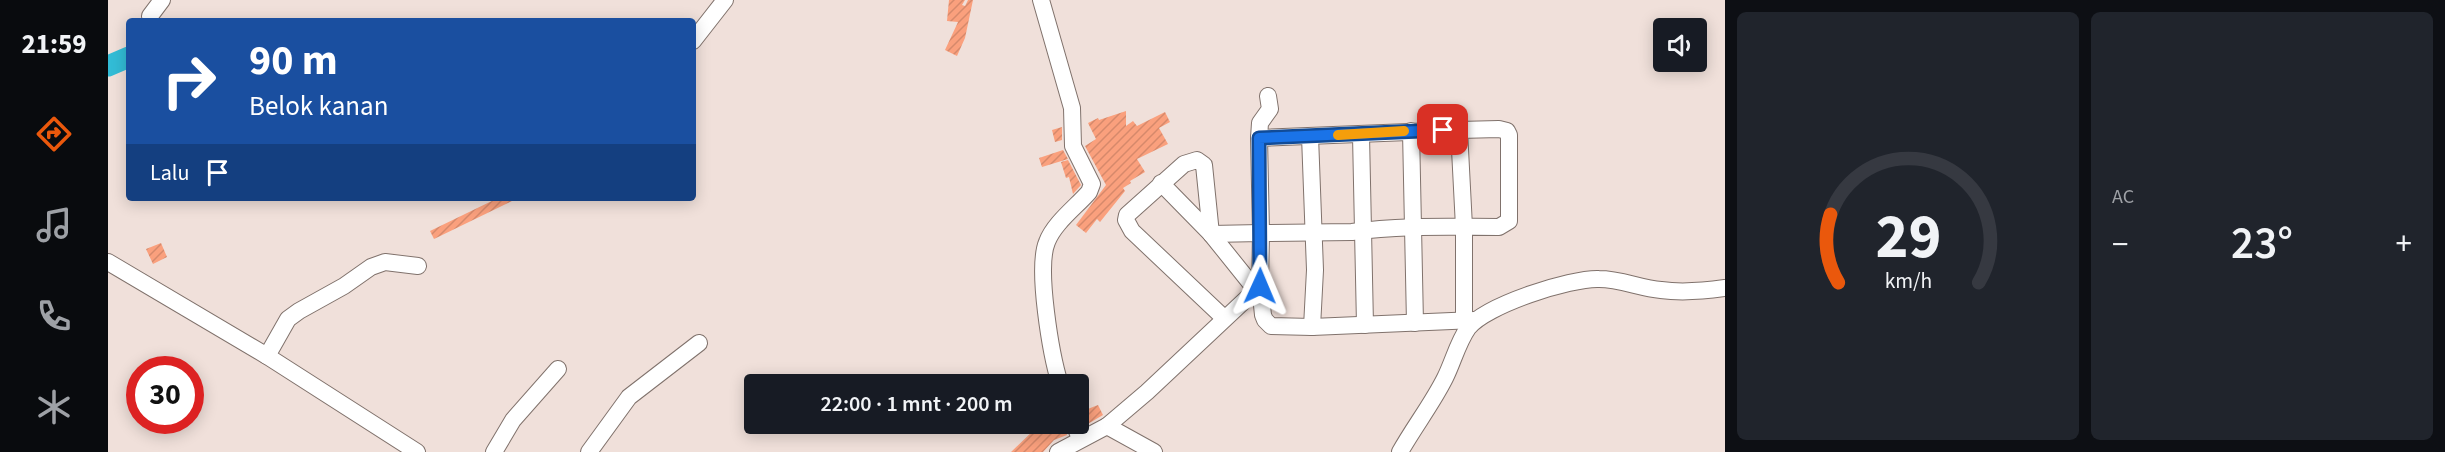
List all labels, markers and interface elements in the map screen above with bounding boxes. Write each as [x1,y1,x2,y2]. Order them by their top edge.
map controls [1653,18,1707,72]
button: sound [1653,18,1707,72]
text: 21:59 [21,25,87,64]
text: 90 m [249,31,338,91]
icon: right [150,42,228,120]
text: Belok kanan [249,87,388,126]
pin [1417,104,1468,155]
icon: directions [33,113,75,155]
icon: arrive [1426,113,1459,146]
icon: arrive [201,156,234,189]
text: Lalu [150,157,189,189]
text: AC [2112,183,2134,211]
text: 29 [1875,193,1941,282]
icon: music [33,204,75,246]
text: 23° [2231,212,2293,276]
text: − [2112,221,2128,268]
text: + [2396,221,2412,268]
position arrow [1228,254,1292,318]
text: km/h [1884,266,1932,297]
icon: phone [33,295,75,337]
speed limit sign: 30 [126,356,204,434]
icon: climate [33,386,75,428]
text: 22:00 · 1 mnt · 200 m [820,388,1013,420]

